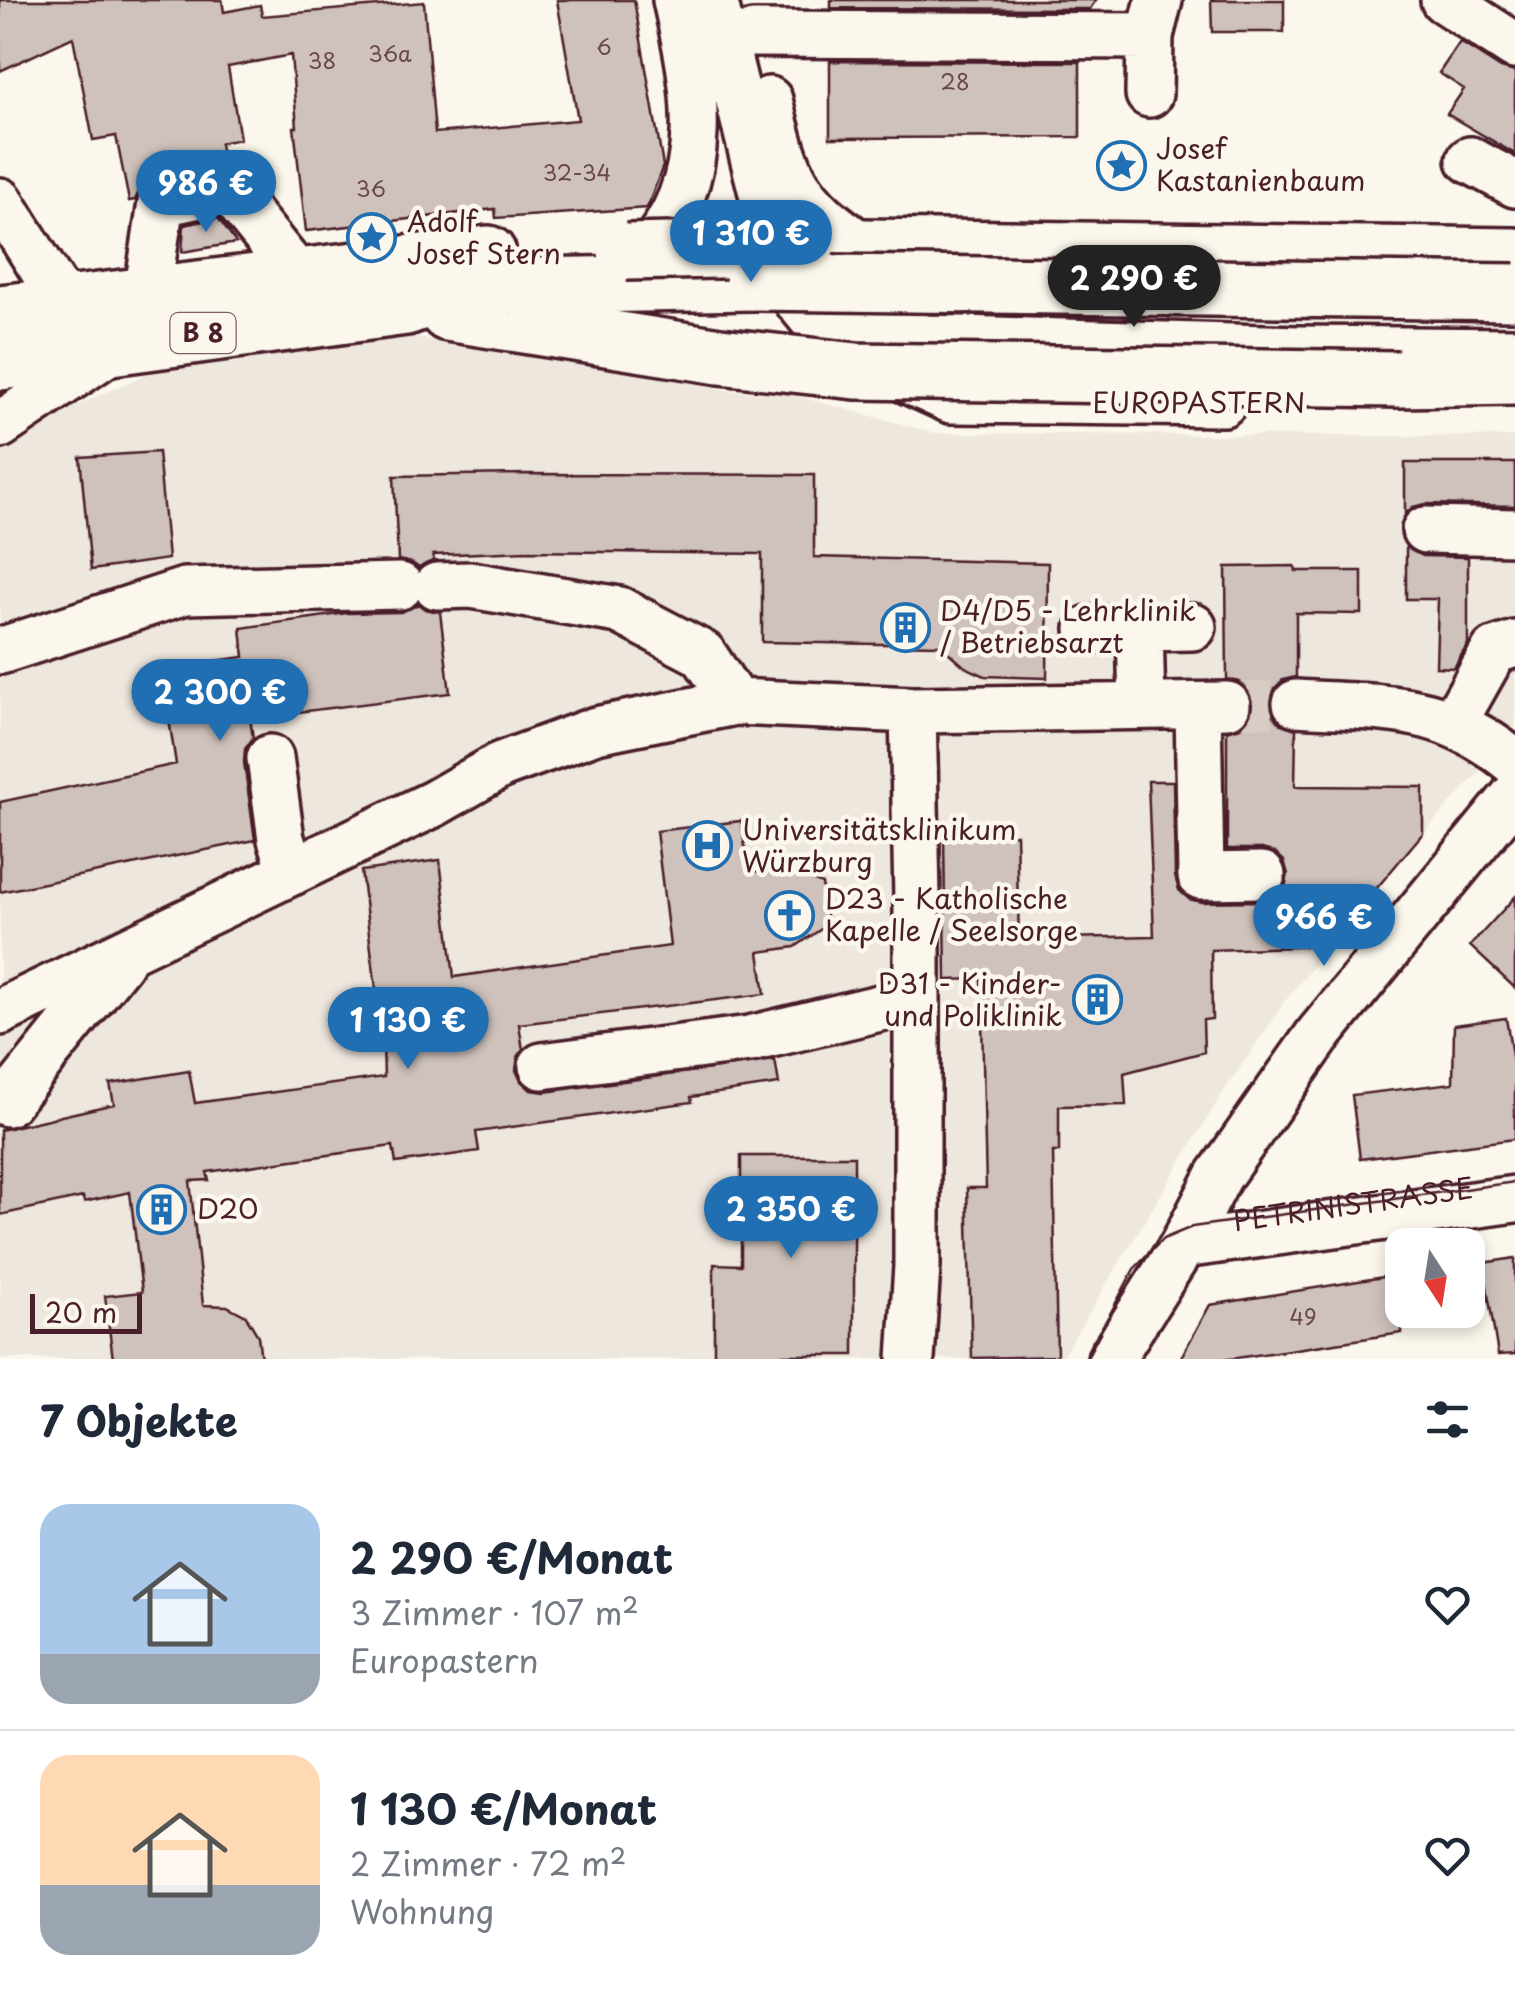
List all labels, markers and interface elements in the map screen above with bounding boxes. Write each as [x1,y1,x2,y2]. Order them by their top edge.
house number: 6 [596,29,612,62]
house number: 36a [368,36,412,69]
house number: 38 [308,43,336,76]
house number: 28 [940,64,970,97]
place label: Josef Kastanienbaum [1156,126,1366,201]
place icon: Josef Kastanienbaum [1095,139,1147,191]
pin: 986 € [136,150,276,235]
house number: 32-34 [543,155,611,188]
text: 986 € [158,158,254,206]
house number: 36 [356,171,386,204]
place label: Adolf Josef Stern [407,199,561,274]
pin: 1 310 € [659,200,843,285]
text: 1 310 € [692,208,810,256]
place icon: Adolf Josef Stern [346,212,398,264]
pin: 2 290 € [1042,245,1226,330]
text: 2 290 € [1070,253,1198,301]
road number: B 8 [170,313,236,353]
street label: EUROPASTERN [1092,380,1306,423]
place label: D4/D5 - Lehrklinik / Betriebsarzt [940,588,1196,663]
building icon: D4/D5 - Lehrklinik / Betriebsarzt [879,601,931,653]
pin: 2 300 € [128,659,312,744]
text: 2 300 € [153,667,287,715]
place label: Universitätsklinikum Würzburg [742,807,1017,882]
hospital icon: Universitätsklinikum Würzburg [681,820,733,872]
place label: D23 - Katholische Kapelle / Seelsorge [825,876,1078,951]
pin: 966 € [1254,884,1394,969]
church icon: D23 - Katholische Kapelle / Seelsorge [764,889,816,941]
text: 966 € [1275,892,1373,940]
place label: D31 - Kinder- und Poliklinik [878,961,1062,1036]
building icon: D31 - Kinder- und Poliklinik [1071,974,1123,1026]
pin: 1 130 € [316,987,500,1072]
text: 1 130 € [350,995,466,1043]
street label: PETRINISTRASSE [1230,1165,1476,1241]
pin: 2 350 € [699,1176,883,1261]
building icon: D20 [136,1183,188,1235]
text: 2 350 € [726,1184,856,1232]
place label: D20 [197,1186,259,1229]
north arrow [1385,1228,1485,1328]
map controls [1385,1228,1485,1328]
scale bar [30,1289,142,1334]
text: 20 m [45,1290,117,1333]
house number: 49 [1289,1299,1317,1332]
text: 7 Objekte [40,1388,238,1451]
icon: filters [1420,1392,1475,1447]
text: 2 290 €/Monat [350,1525,673,1588]
icon: home [120,1544,240,1664]
icon: heart [1420,1577,1475,1632]
text: 3 Zimmer · 107 m² [350,1588,639,1636]
text: Europastern [350,1636,538,1684]
text: 1 130 €/Monat [350,1776,657,1839]
icon: home [120,1795,240,1915]
icon: heart [1420,1828,1475,1883]
text: 2 Zimmer · 72 m² [350,1839,626,1887]
text: Wohnung [350,1887,494,1935]

